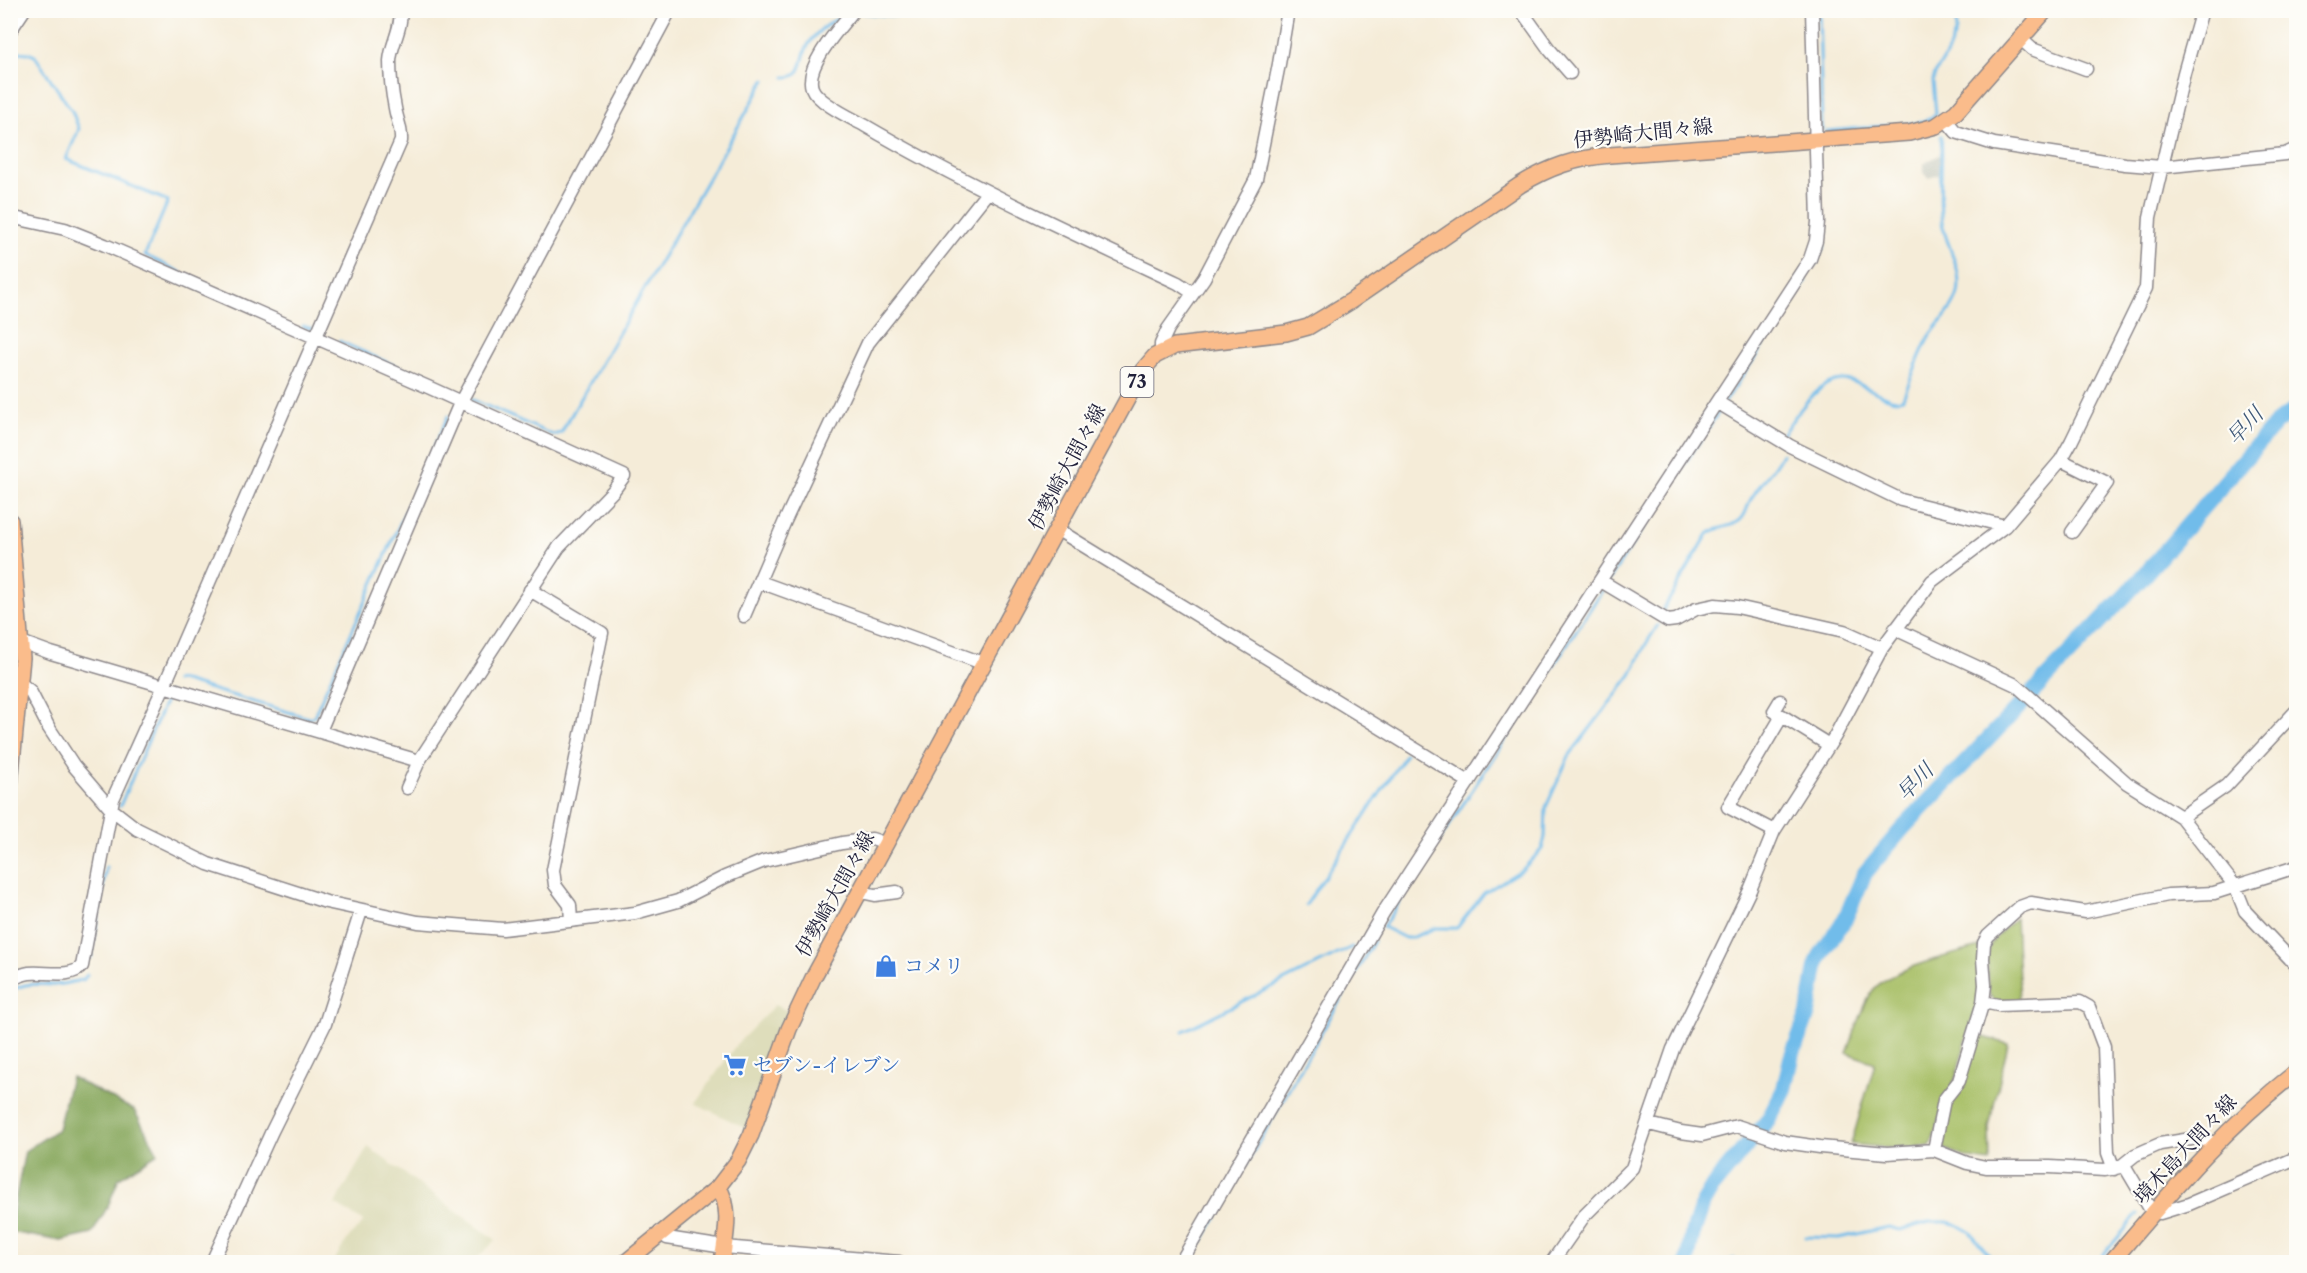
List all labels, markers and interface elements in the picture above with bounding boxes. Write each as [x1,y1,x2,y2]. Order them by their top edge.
street label: 伊勢崎大間々線 [1572,114,1714,152]
road number: 73 [1120,367,1154,397]
street label: 伊勢崎大間々線 [1024,400,1110,534]
water label: 早川 [2221,400,2269,450]
water label: 早川 [1891,756,1940,805]
street label: 伊勢崎大間々線 [791,827,879,961]
shop icon: コメリ [873,953,899,979]
place label: コメリ [904,954,964,978]
supermarket icon: セブン-イレブン [722,1052,748,1078]
place label: セブン-イレブン [753,1053,901,1077]
street label: 境木島大間々線 [2128,1090,2242,1208]

